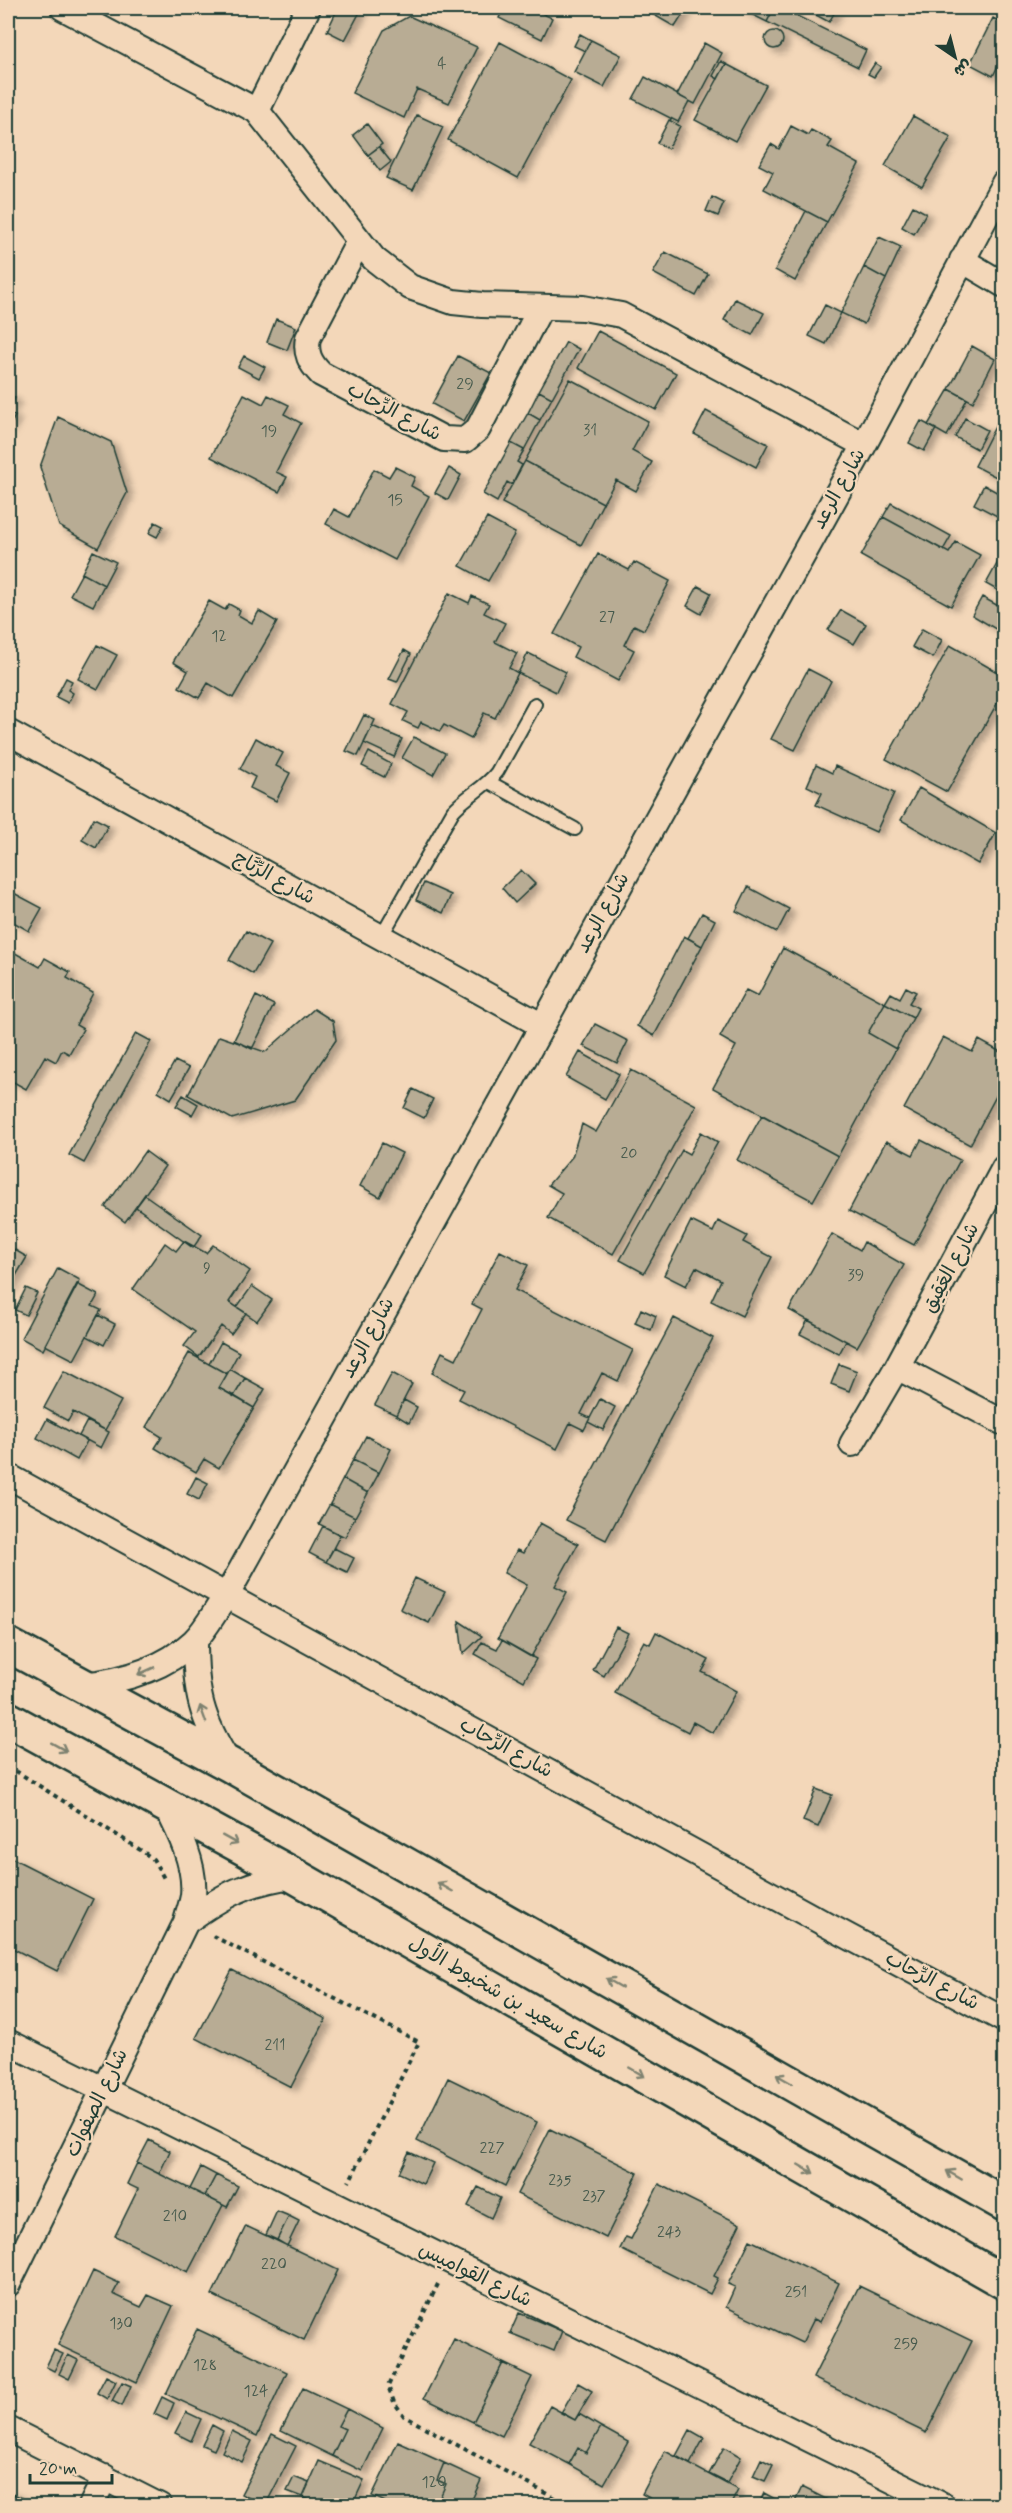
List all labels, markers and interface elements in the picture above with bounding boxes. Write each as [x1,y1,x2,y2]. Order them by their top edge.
north arrow [925,27,985,87]
house number: 4 [437,53,447,74]
text: ش [950,54,976,82]
house number: 29 [456,374,474,395]
street label: شارع الرِّحاب [342,376,446,448]
house number: 31 [583,420,597,441]
house number: 19 [261,421,277,442]
street label: شارع الرعد [806,444,872,534]
house number: 15 [387,490,403,511]
house number: 27 [599,607,615,628]
house number: 12 [211,626,227,647]
street label: شارع الرِّتَاج [228,844,320,912]
street label: شارع الرعد [570,868,636,958]
house number: 20 [621,1143,638,1164]
street label: شارع العَقِيق [916,1218,986,1318]
house number: 9 [203,1258,211,1279]
house number: 39 [848,1265,864,1286]
street label: شارع الرعد [335,1293,401,1383]
one-way arrow [137,1666,155,1677]
one-way arrow [197,1705,208,1723]
street label: شارع الرِّحاب [454,1711,558,1785]
one-way arrow [50,1741,67,1753]
one-way arrow [221,1834,238,1846]
one-way arrow [436,1880,453,1892]
street label: شارع سعيد بن شخبوط الأول [404,1929,613,2066]
street label: شارع الرِّحاب [880,1945,984,2017]
one-way arrow [606,1977,623,1989]
house number: 211 [265,2035,285,2056]
street label: شارع الصفوات [59,2044,135,2162]
one-way arrow [628,2066,645,2078]
one-way arrow [776,2073,793,2085]
house number: 227 [479,2138,505,2159]
one-way arrow [797,2163,814,2175]
one-way arrow [945,2169,963,2180]
house number: 235 [548,2170,572,2191]
house number: 237 [582,2186,606,2207]
house number: 210 [163,2206,187,2227]
house number: 243 [657,2222,682,2243]
street label: شارع القواميس [414,2236,536,2314]
house number: 220 [261,2254,287,2275]
house number: 251 [785,2282,807,2303]
house number: 130 [109,2313,133,2334]
house number: 259 [894,2334,918,2355]
house number: 128 [193,2355,217,2376]
house number: 124 [243,2381,269,2402]
scale bar [30,2447,112,2485]
text: 20 m [39,2457,77,2481]
house number: 120 [421,2472,447,2493]

